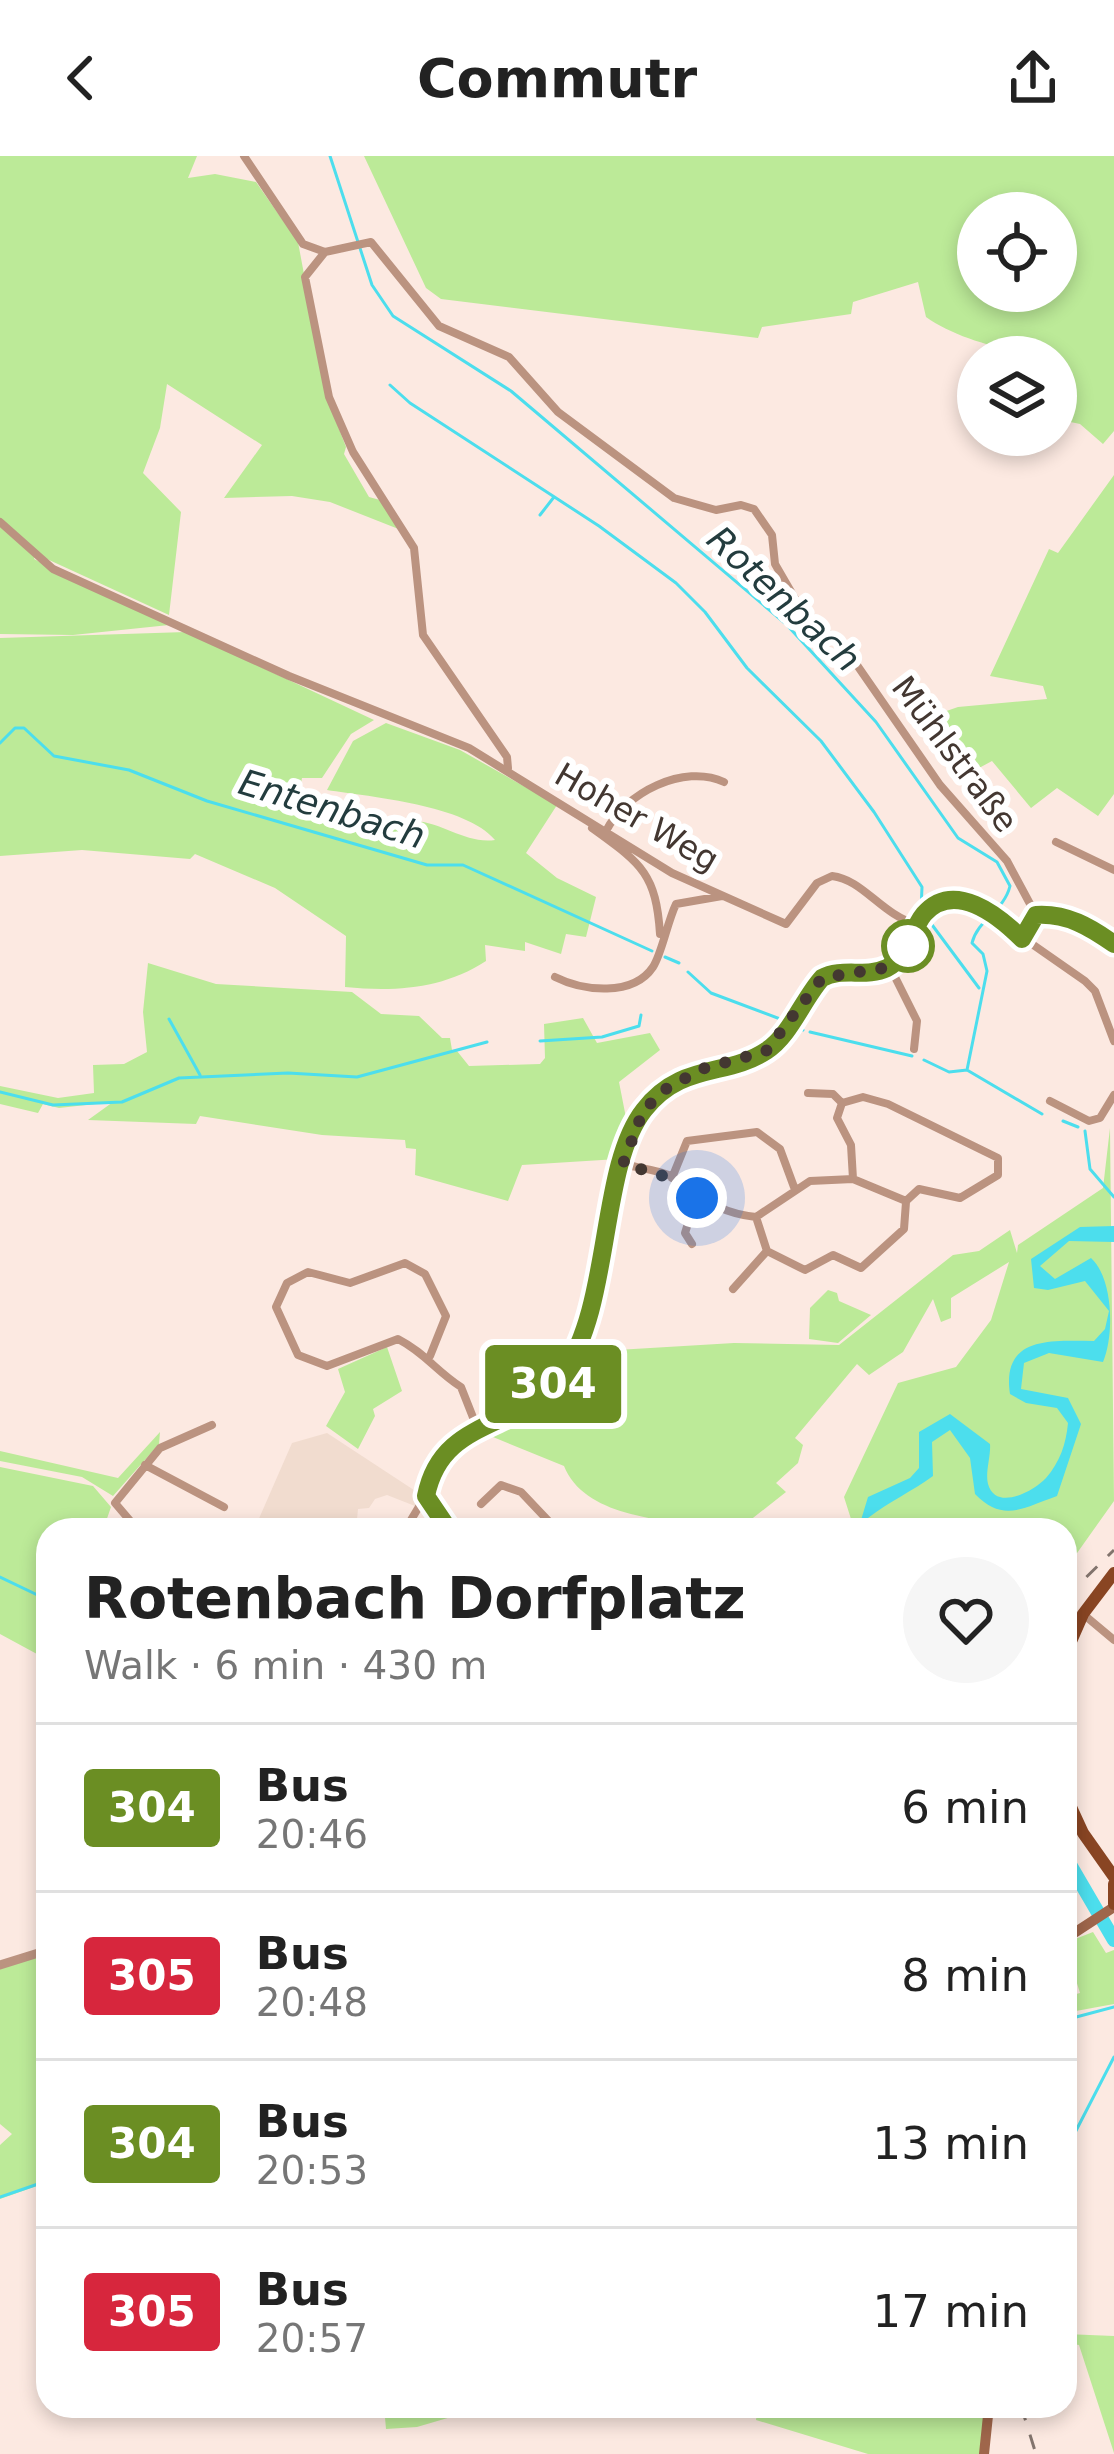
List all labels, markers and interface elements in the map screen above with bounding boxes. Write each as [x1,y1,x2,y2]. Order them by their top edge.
icon: back [48,45,114,111]
icon: share [1000,45,1066,111]
text: Commutr [417,47,697,110]
map controls [957,192,1077,456]
button: locate [957,192,1077,312]
button: layers [957,336,1077,456]
water label: Rotenbach [699,518,869,680]
street label: Mühlstraße [884,669,1026,839]
street label: Hoher Weg [548,755,726,879]
water label: Entenbach [234,761,430,857]
unlabelled marker [883,921,933,971]
your location [667,1168,727,1228]
line badge: 304 [484,1345,622,1423]
text: 304 [509,1359,597,1408]
button: heart [903,1557,1029,1683]
text: Rotenbach Dorfplatz [84,1565,746,1631]
text: Walk · 6 min · 430 m [84,1643,487,1688]
text: Bus [256,1759,349,1812]
text: 6 min [901,1781,1029,1834]
text: 304 [108,1783,196,1832]
text: 20:46 [256,1812,368,1857]
text: Bus [256,1927,349,1980]
text: 8 min [901,1949,1029,2002]
text: 305 [108,1951,196,2000]
text: 20:48 [256,1980,368,2025]
text: Bus [256,2095,349,2148]
text: 13 min [873,2117,1029,2170]
text: 304 [108,2119,196,2168]
text: 20:53 [256,2148,368,2193]
text: Bus [256,2263,349,2316]
text: 17 min [873,2285,1029,2338]
text: 305 [108,2287,196,2336]
text: 20:57 [256,2316,368,2361]

